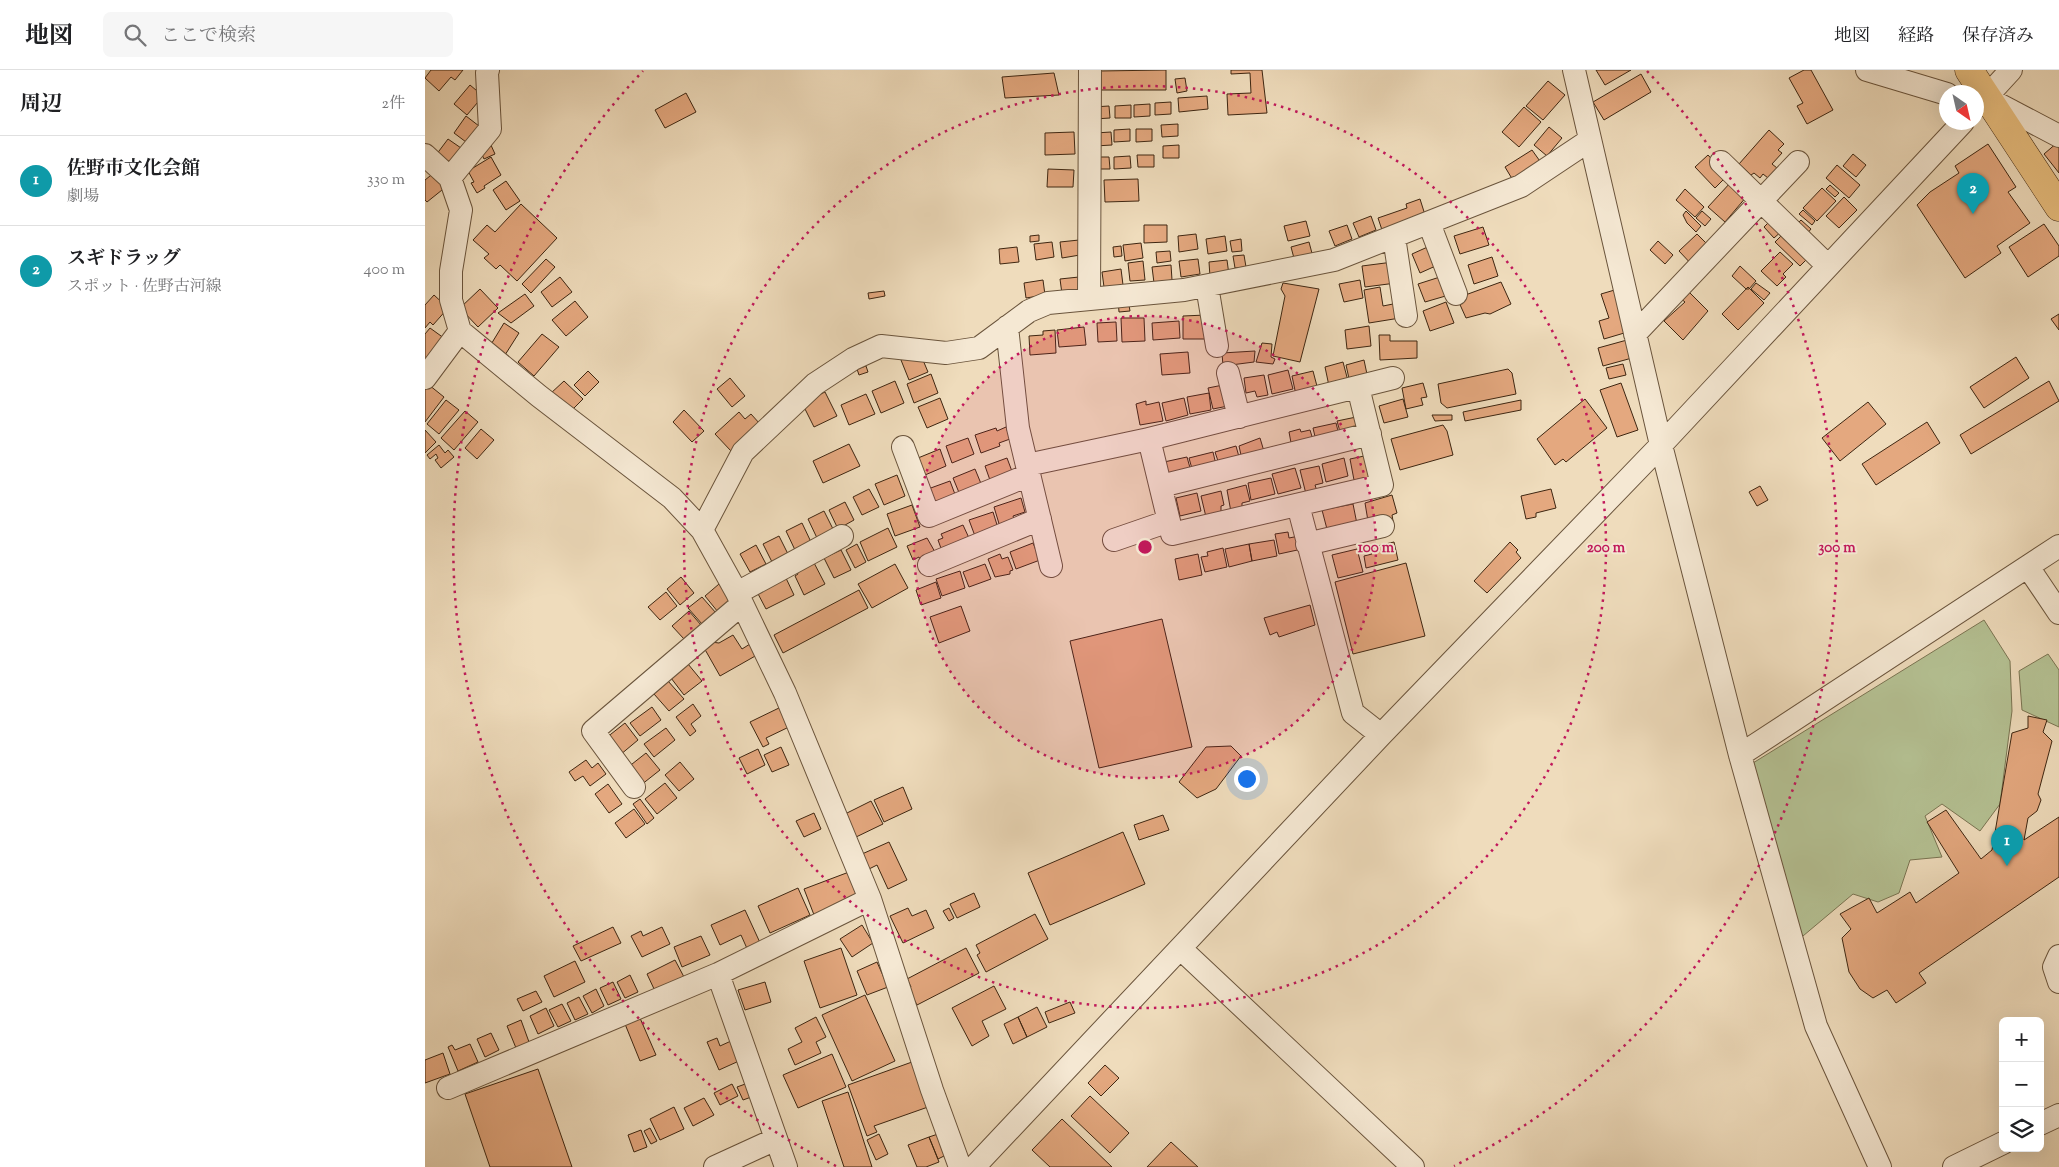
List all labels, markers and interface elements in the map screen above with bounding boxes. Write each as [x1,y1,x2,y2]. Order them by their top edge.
search box [103,12,453,57]
text: 地図 [25,20,73,54]
icon: search [121,21,149,49]
text: ここで検索 [161,23,256,50]
text: 地図 [1834,24,1870,50]
text: 経路 [1898,24,1934,50]
text: 保存済み [1962,24,2034,50]
north arrow [1939,85,1984,130]
text: 周辺 [20,90,62,120]
text: 2件 [382,93,405,116]
text: 佐野市文化会館 [67,156,200,183]
text: 1 [33,169,39,192]
text: 330 m [367,169,405,192]
pin: 2 [1957,173,1989,214]
text: 劇場 [67,186,99,209]
text: スギドラッグ [67,246,181,273]
text: 2 [32,259,40,282]
text: 400 m [364,259,405,282]
text: スポット · 佐野古河線 [67,276,222,299]
centre of rings [1136,538,1154,556]
text: 100 m [1358,538,1395,559]
text: 200 m [1587,538,1626,559]
text: 300 m [1818,538,1856,559]
your location [1234,766,1260,792]
pin: 1 [1991,825,2023,866]
map controls [1999,1017,2044,1152]
button: + [1999,1017,2044,1062]
button: − [1999,1062,2044,1107]
button: layers [1999,1107,2044,1152]

